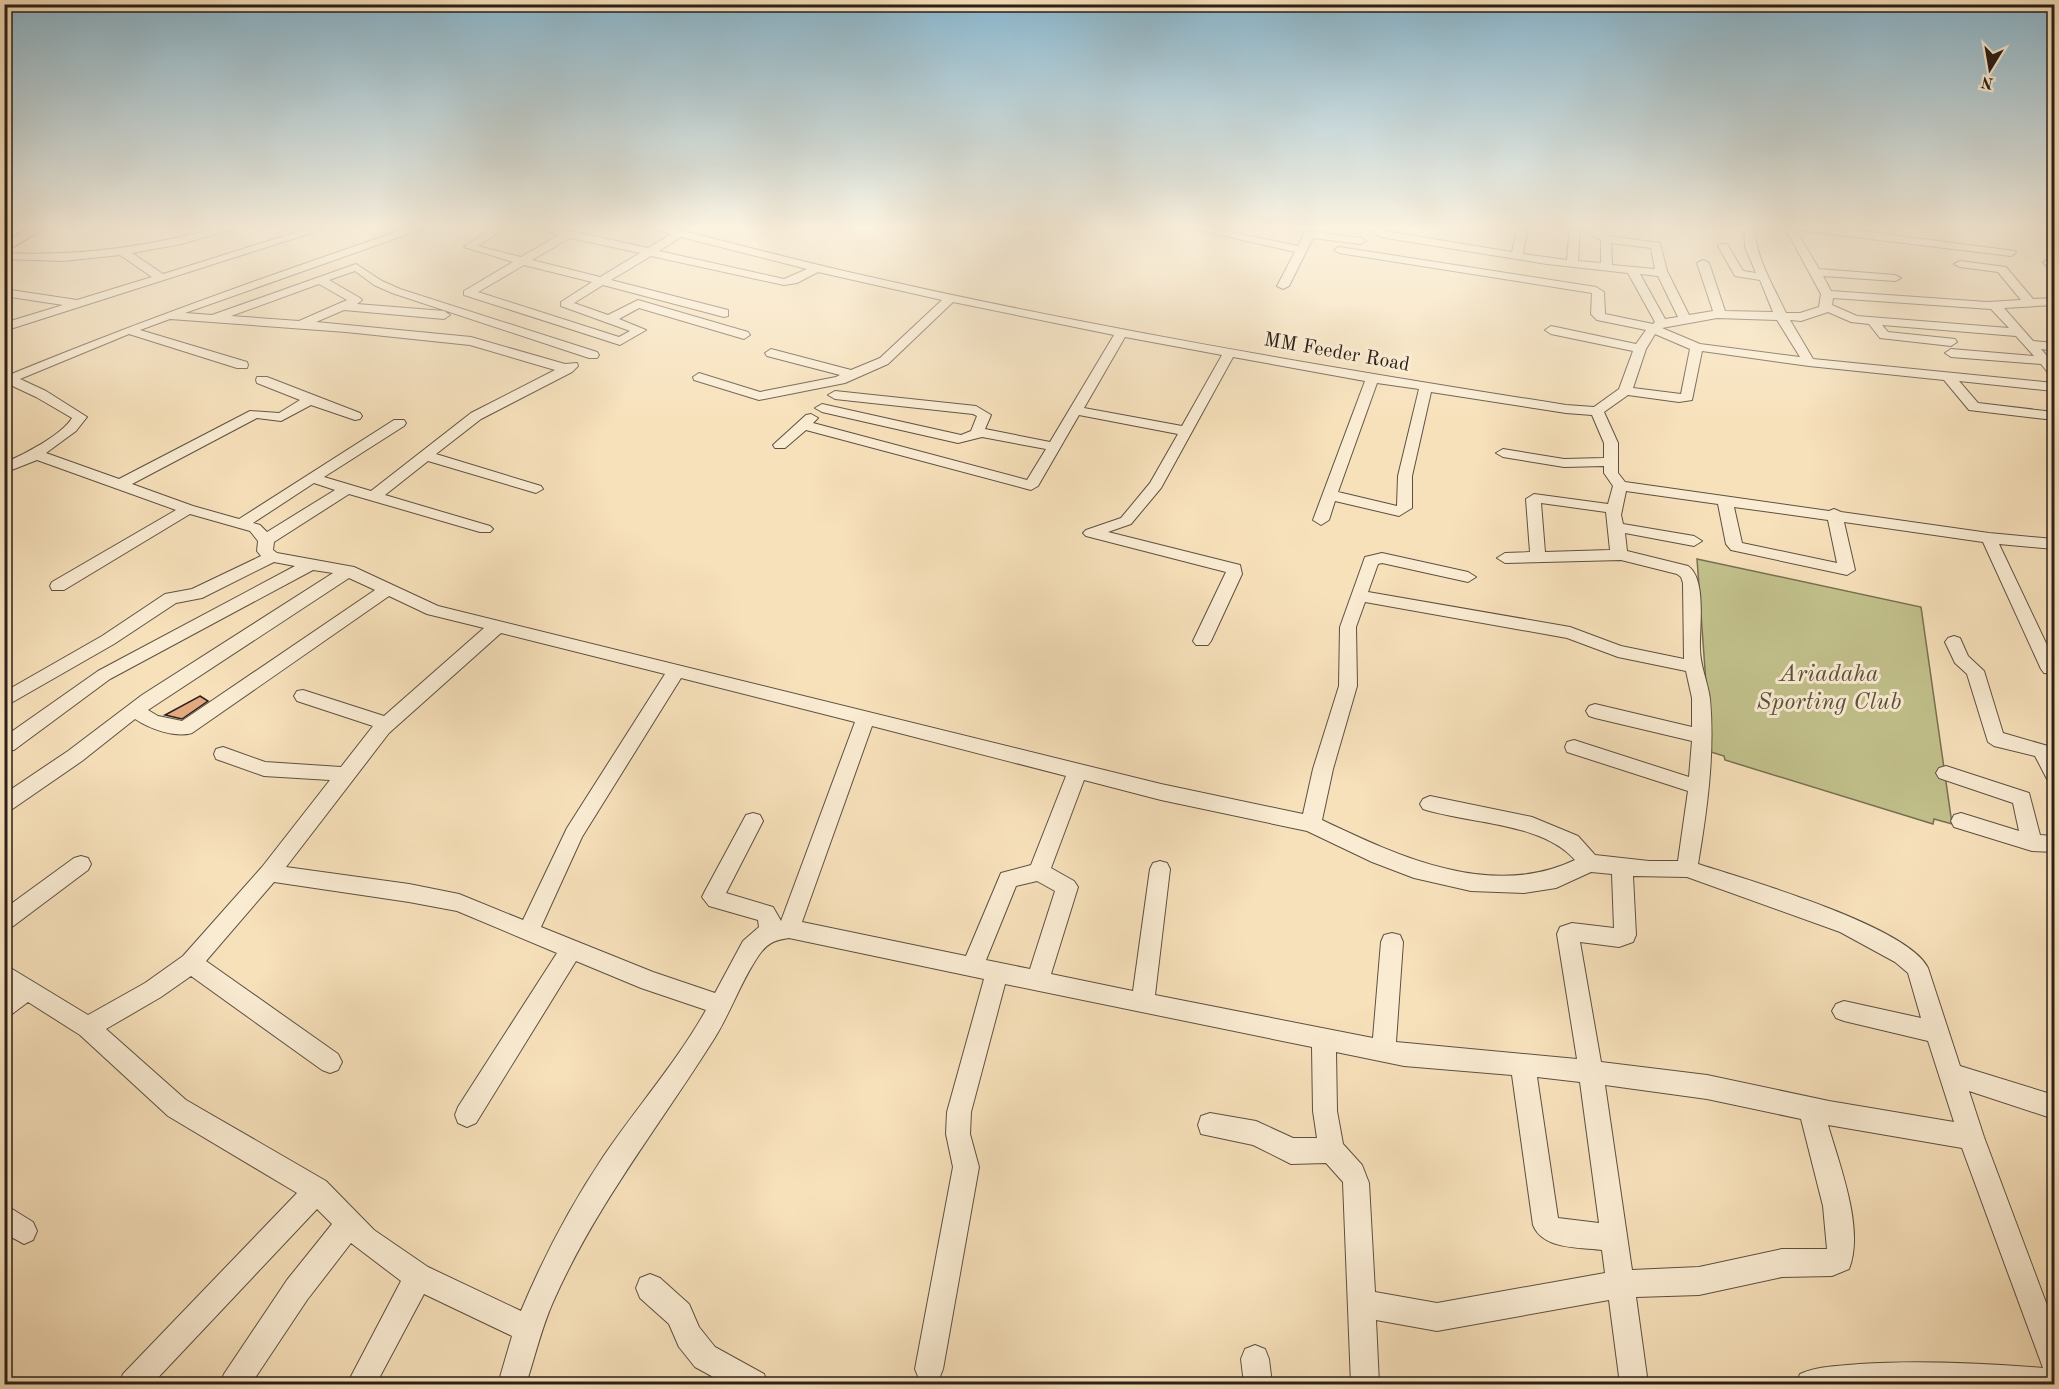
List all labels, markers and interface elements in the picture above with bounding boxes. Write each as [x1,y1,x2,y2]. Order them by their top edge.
north arrow [1960,39,2020,99]
text: N [1979,73,1995,91]
street label: MM Feeder Road [1262,330,1411,376]
park label: Ariadaha Sporting Club [1756,663,1902,715]

